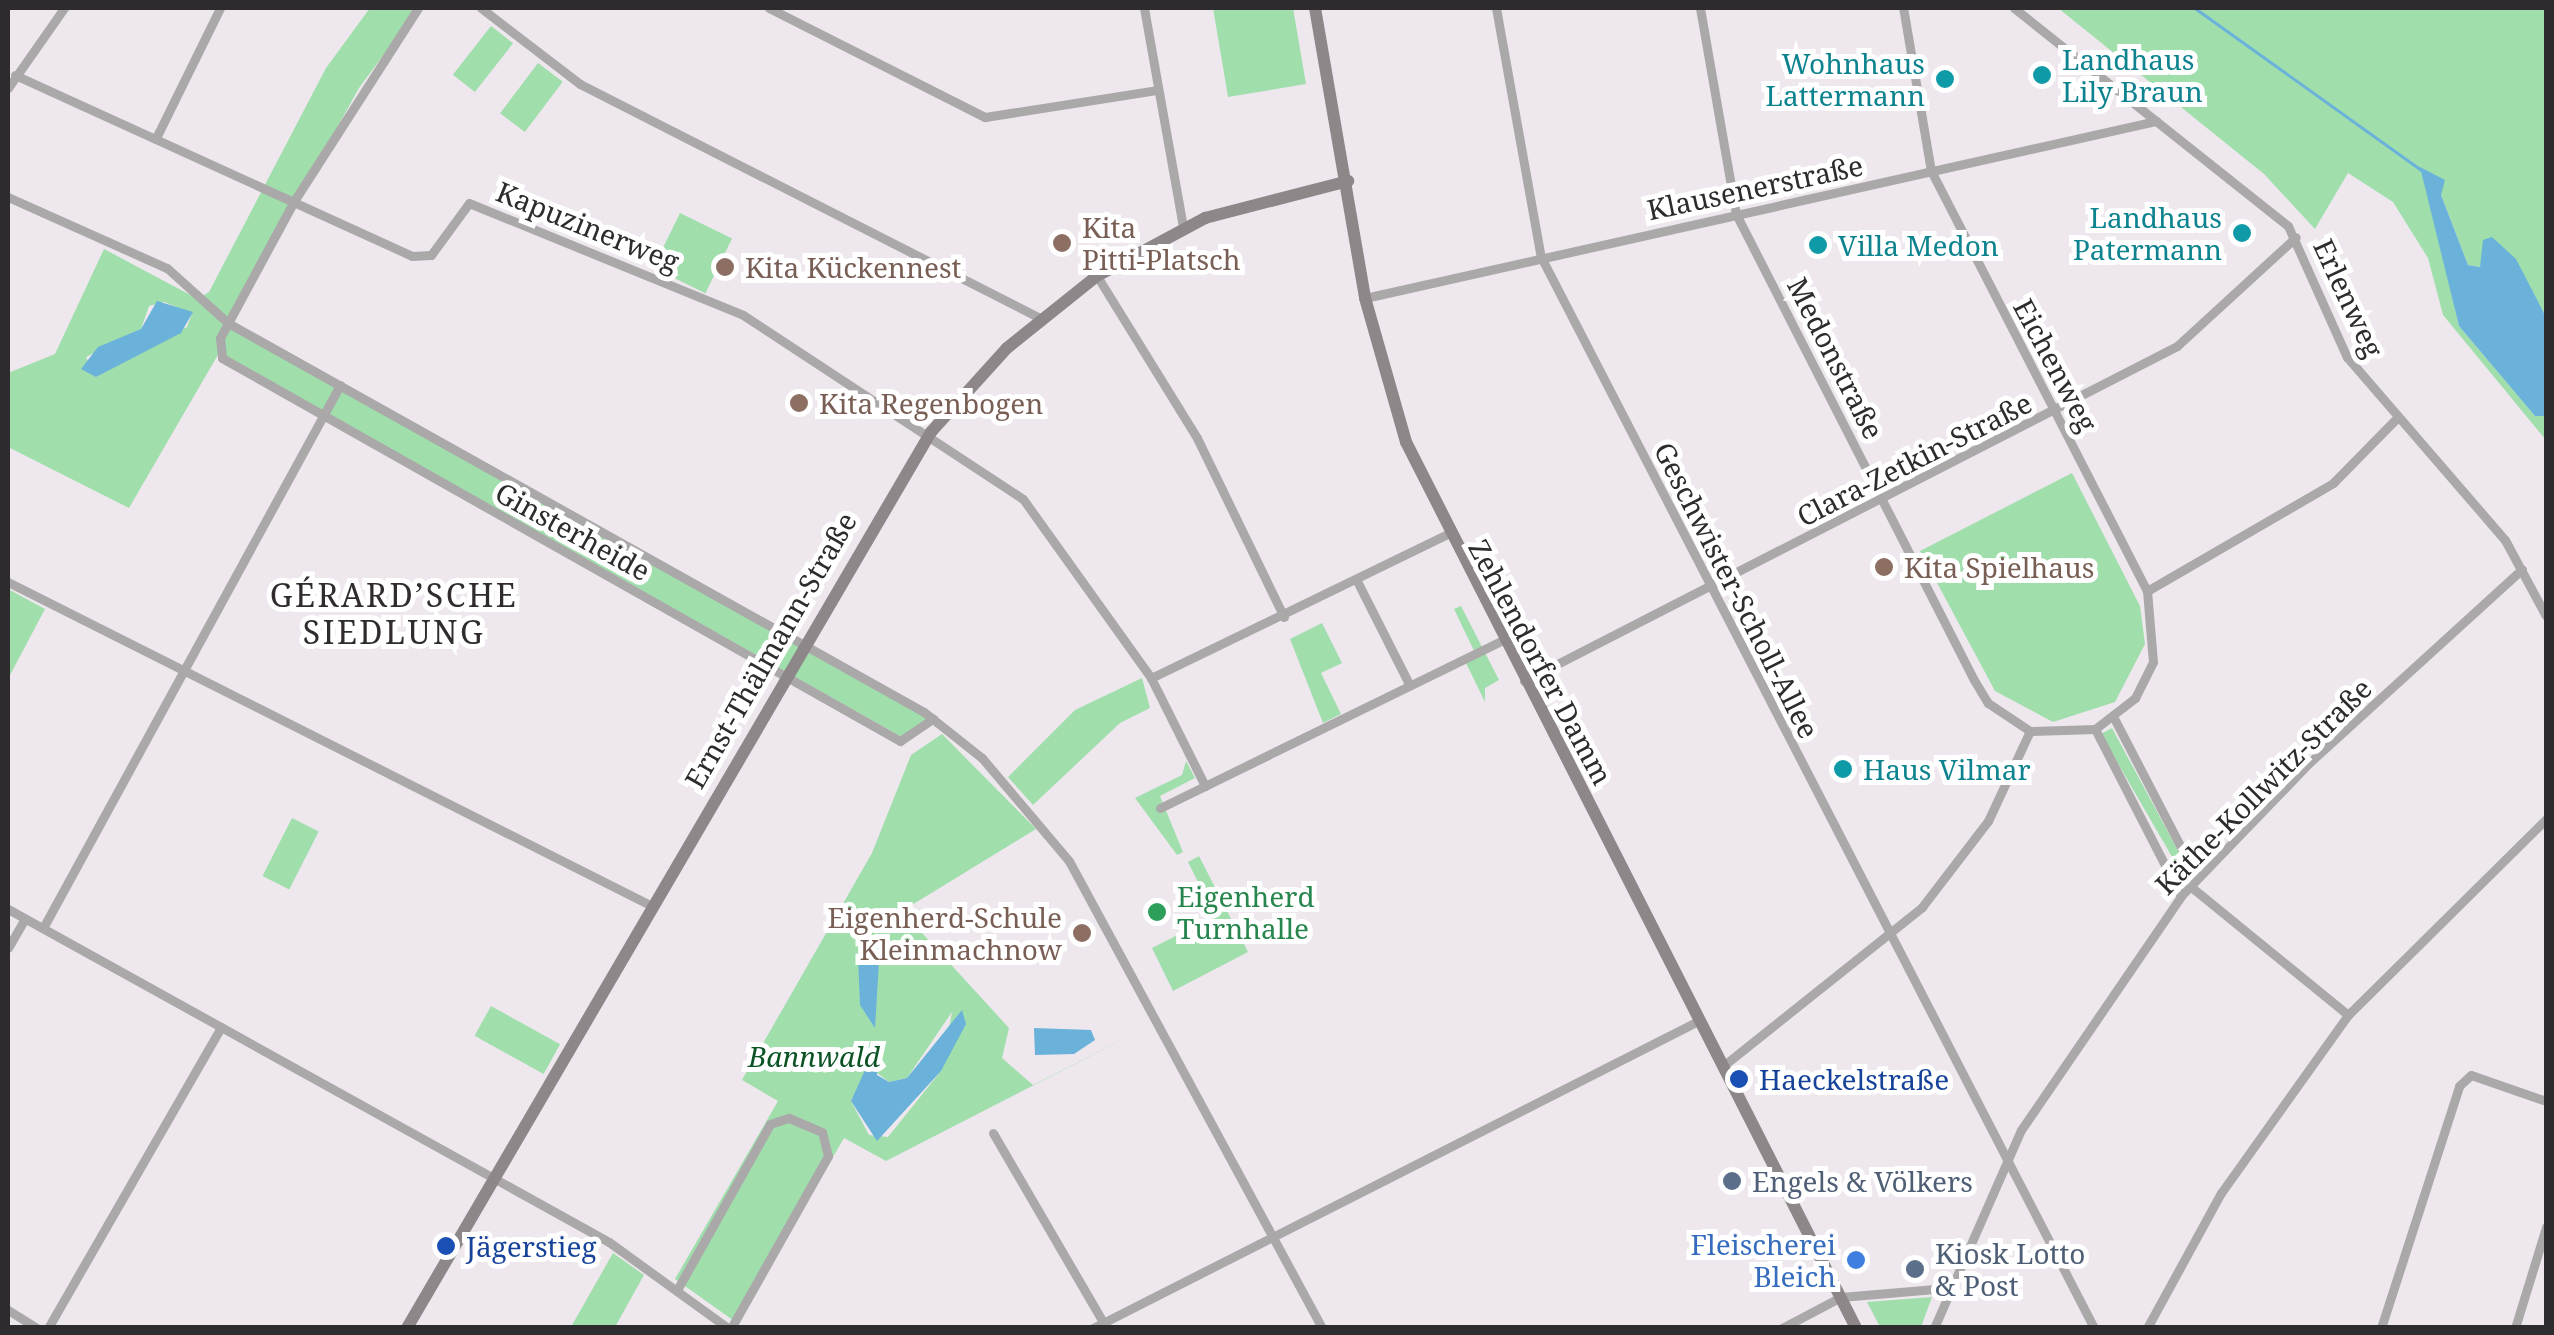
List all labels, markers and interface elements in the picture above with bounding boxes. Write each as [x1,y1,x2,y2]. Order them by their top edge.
place label: Landhaus Lily Braun [2062,42,2203,108]
place label: Wohnhaus Lattermann [1766,46,1925,112]
marker: Landhaus Lily Braun [2031,64,2053,86]
marker: Wohnhaus Lattermann [1934,68,1956,90]
street label: Klausenerstraße [1644,148,1866,226]
street label: Kapuzinerweg [492,174,684,278]
place label: Landhaus Patermann [2073,200,2222,266]
place label: Kita Pitti-Platsch [1082,210,1241,276]
marker: Landhaus Patermann [2231,222,2253,244]
place label: Villa Medon [1838,228,1999,262]
marker: Kita Pitti-Platsch [1051,232,1073,254]
marker: Villa Medon [1807,234,1829,256]
street label: Erlenweg [2307,234,2391,362]
place label: Kita Kückennest [745,250,961,284]
marker: Kita Kückennest [714,256,736,278]
street label: Medonstraße [1781,272,1891,444]
street label: Eichenweg [2007,293,2105,437]
street label: Clara-Zetkin-Straße [1791,385,2037,533]
place label: Kita Regenbogen [819,386,1043,420]
marker: Kita Regenbogen [788,392,810,414]
street label: Geschwister-Scholl-Allee [1648,436,1826,744]
street label: Ginsterheide [490,475,656,587]
street label: Ernst-Thälmann-Straße [677,506,863,794]
street label: Zehlendorfer Damm [1462,534,1620,790]
place label: Kita Spielhaus [1904,550,2094,584]
marker: Kita Spielhaus [1873,556,1895,578]
district label: GÉRARD’SCHE SIEDLUNG [270,577,518,652]
street label: Käthe-Kollwitz-Straße [2148,671,2378,901]
place label: Haus Vilmar [1863,752,2031,786]
marker: Haus Vilmar [1832,758,1854,780]
place label: Eigenherd Turnhalle [1177,879,1315,945]
place label: Eigenherd-Schule Kleinmachnow [827,900,1062,966]
marker: Eigenherd Turnhalle [1146,901,1168,923]
marker: Eigenherd-Schule Kleinmachnow [1071,922,1093,944]
park label: Bannwald [748,1039,880,1073]
place label: Haeckelstraße [1759,1062,1949,1096]
marker: Haeckelstraße [1728,1068,1750,1090]
place label: Engels & Völkers [1752,1164,1973,1198]
marker: Engels & Völkers [1721,1170,1743,1192]
place label: Fleischerei Bleich [1691,1227,1836,1293]
place label: Jägerstieg [466,1229,596,1263]
marker: Jägerstieg [435,1235,457,1257]
place label: Kiosk Lotto & Post [1935,1236,2085,1302]
marker: Fleischerei Bleich [1845,1249,1867,1271]
marker: Kiosk Lotto & Post [1904,1258,1926,1280]

